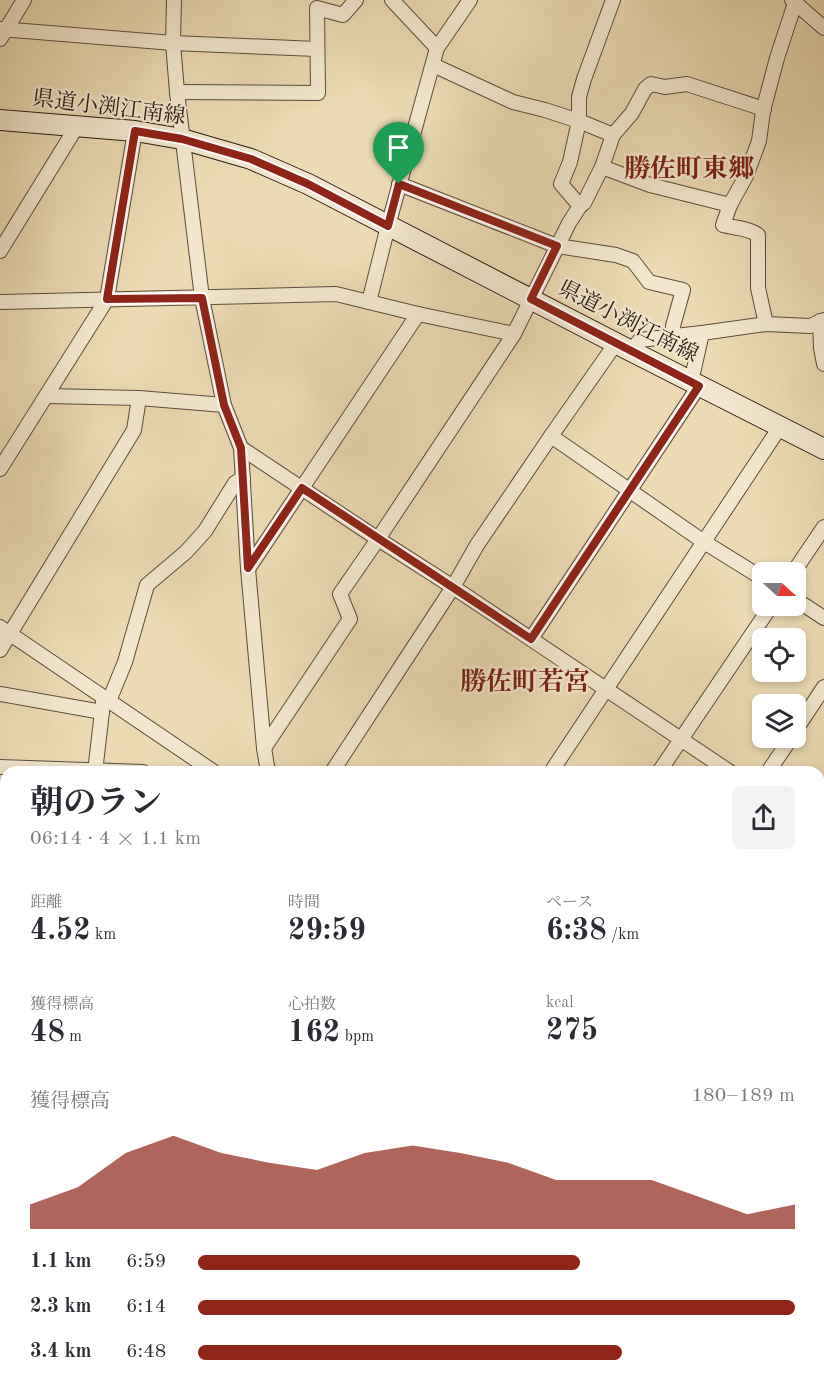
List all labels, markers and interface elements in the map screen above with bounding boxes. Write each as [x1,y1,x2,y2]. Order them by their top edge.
street label: 県道小渕江南線 [31,86,187,128]
pin [373,122,424,184]
icon: arrive [382,131,415,164]
district label: 勝佐町東郷 [624,154,755,183]
street label: 県道小渕江南線 [554,275,703,367]
north arrow [752,562,806,616]
map controls [752,562,806,748]
button: locate [752,628,806,682]
district label: 勝佐町若宮 [460,667,590,696]
button: layers [752,694,806,748]
button: share [732,786,795,849]
text: 朝のラン [30,788,162,821]
text: 06:14 · 4 × 1.1 km [30,829,201,849]
text: 距離 [30,895,62,911]
text: 時間 [288,895,320,911]
text: ペース [546,895,593,911]
text: 4.52 [30,916,91,946]
text: 29:59 [288,916,366,946]
text: 6:38 [546,916,607,946]
text: km [91,927,116,943]
text: /km [607,927,639,943]
text: kcal [546,995,574,1011]
text: 獲得標高 [30,997,94,1013]
text: 心拍数 [288,997,336,1013]
text: 275 [546,1016,598,1046]
text: 48 [30,1018,65,1048]
text: 162 [288,1018,340,1048]
text: m [65,1029,82,1045]
text: bpm [340,1029,374,1045]
text: 180–189 m [692,1086,795,1106]
text: 獲得標高 [30,1092,110,1112]
text: 1.1 km [30,1252,92,1272]
text: 6:59 [126,1252,166,1272]
text: 2.3 km [30,1297,92,1317]
text: 6:14 [126,1297,166,1317]
text: 3.4 km [30,1342,92,1362]
text: 6:48 [126,1342,166,1362]

